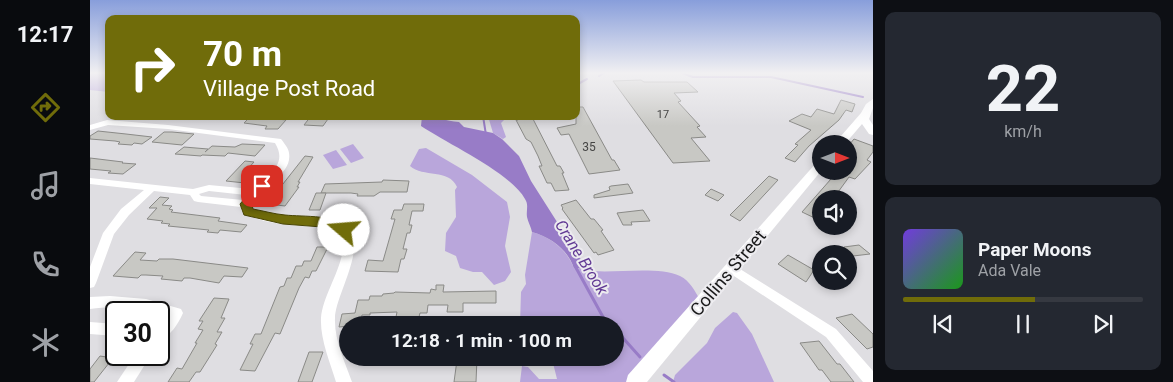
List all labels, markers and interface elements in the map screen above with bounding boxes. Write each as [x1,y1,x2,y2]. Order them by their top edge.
text: 12:17 [17,22,73,47]
text: 70 m [203,34,282,75]
icon: right [120,35,185,100]
text: 22 [986,51,1060,127]
text: Village Post Road [203,76,375,101]
icon: directions [28,90,63,125]
house number: 17 [657,108,669,121]
text: km/h [1004,122,1042,141]
north arrow [812,135,858,180]
map controls [812,135,857,290]
house number: 35 [582,140,596,154]
pin [241,165,283,207]
icon: music [28,168,63,203]
icon: arrive [248,172,276,200]
button: sound [812,190,857,235]
position arrow [317,203,369,255]
water label: Crane Brook [551,216,613,299]
street label: Collins Street [685,225,770,320]
text: Paper Moons [978,238,1091,261]
button: search [812,245,857,290]
icon: phone [28,247,63,282]
text: Ada Vale [978,261,1041,280]
speed limit sign: 30 [105,301,170,366]
icon: previous [929,310,957,338]
icon: pause [1009,310,1037,338]
icon: next [1089,310,1117,338]
icon: climate [28,325,63,360]
text: 12:18 · 1 min · 100 m [391,329,572,352]

